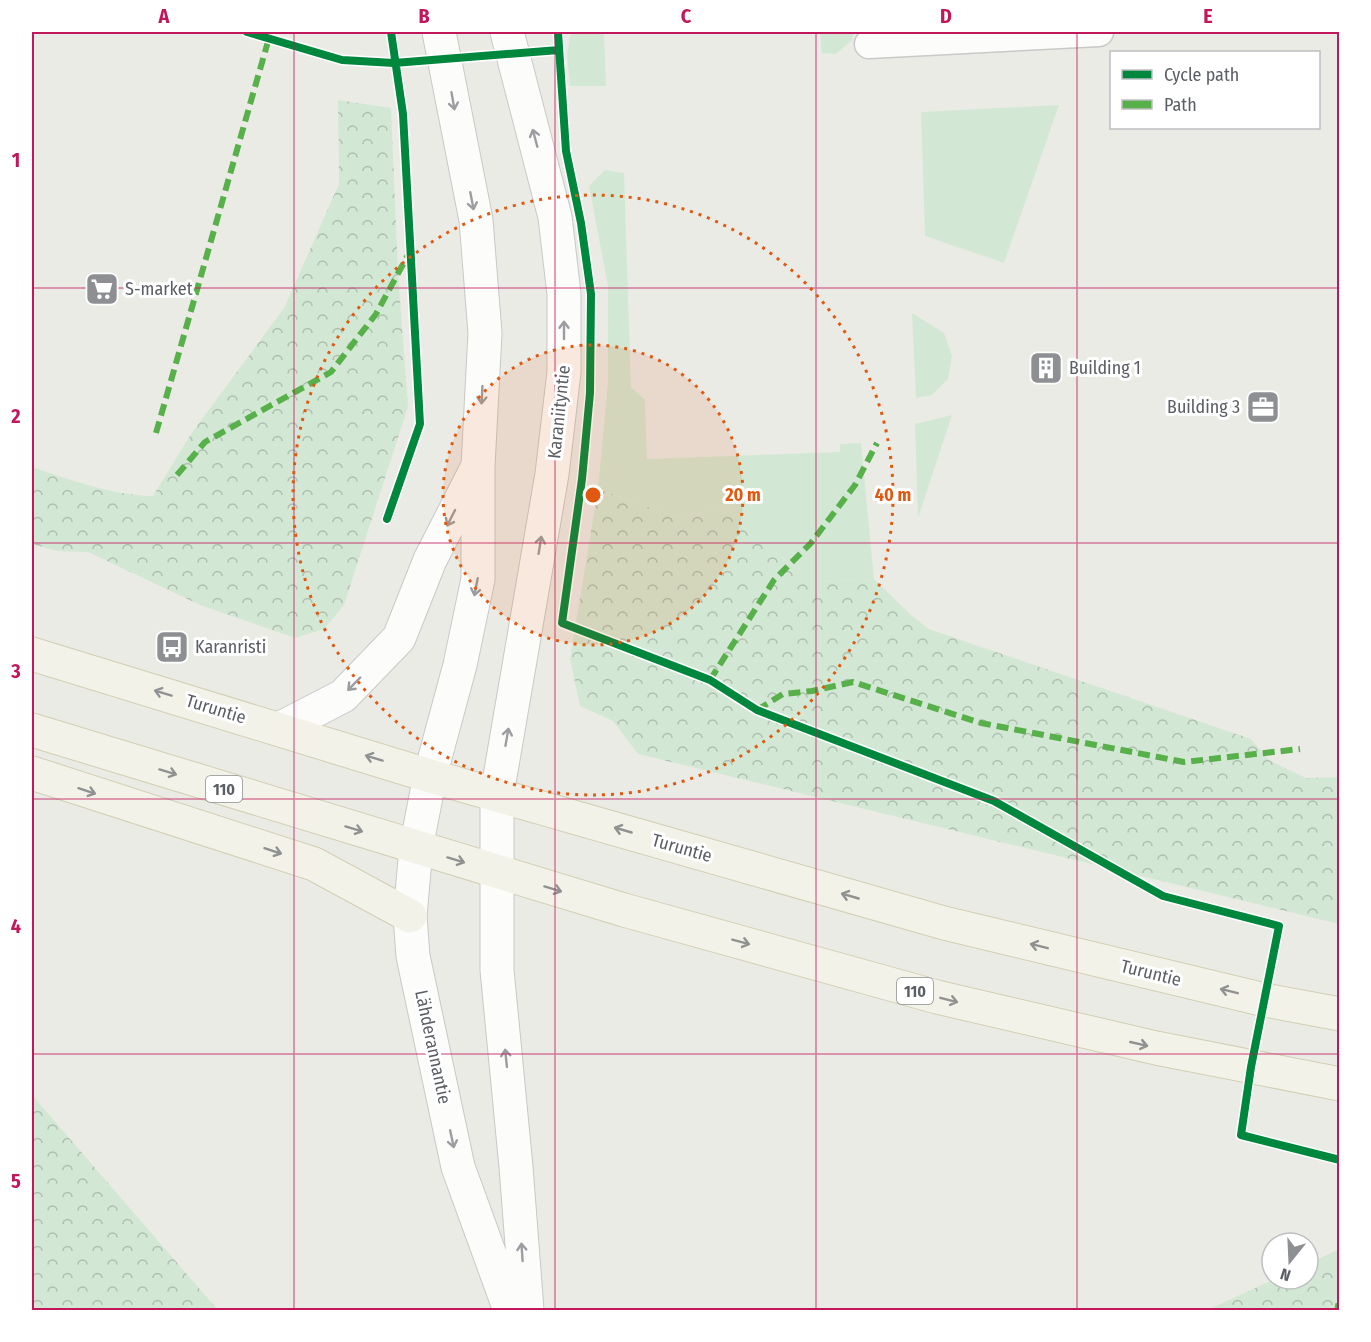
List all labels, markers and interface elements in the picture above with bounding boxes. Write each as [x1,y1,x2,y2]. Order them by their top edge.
text: A [158,4,171,28]
text: B [418,4,430,28]
text: C [681,4,692,28]
text: D [940,4,952,28]
text: E [1203,4,1213,28]
legend [1110,51,1320,129]
text: Cycle path [1164,64,1239,86]
one-way arrow [448,91,459,111]
text: Path [1164,94,1197,116]
one-way arrow [528,129,540,148]
text: 1 [12,148,20,172]
one-way arrow [467,191,478,211]
supermarket icon: S-market [84,271,120,307]
place label: S-market [125,278,193,300]
one-way arrow [558,321,570,341]
building icon: Building 1 [1028,350,1064,386]
place label: Building 1 [1069,357,1141,379]
street label: Karaniityntie [543,364,575,460]
one-way arrow [476,385,487,405]
office icon: Building 3 [1245,389,1281,425]
place label: Building 3 [1167,396,1240,418]
text: 2 [10,404,21,428]
text: 20 m [724,484,761,506]
text: 40 m [875,484,911,506]
centre of rings [583,485,603,505]
one-way arrow [445,509,457,527]
one-way arrow [535,535,546,555]
one-way arrow [470,577,481,597]
bus stop icon: Karanristi [154,629,190,665]
place label: Karanristi [195,636,266,658]
text: 3 [10,659,21,683]
one-way arrow [347,677,362,692]
one-way arrow [154,687,173,698]
street label: Turuntie [183,689,249,729]
one-way arrow [502,727,513,747]
one-way arrow [365,752,384,763]
one-way arrow [158,767,177,778]
road number: 110 [206,776,242,802]
one-way arrow [77,786,96,797]
one-way arrow [344,824,363,835]
one-way arrow [614,824,633,836]
street label: Turuntie [649,829,715,867]
one-way arrow [263,846,282,857]
one-way arrow [447,855,466,866]
one-way arrow [543,884,562,895]
one-way arrow [841,890,860,901]
text: 4 [11,914,21,938]
one-way arrow [731,937,750,949]
one-way arrow [1030,939,1049,951]
street label: Turuntie [1118,955,1184,991]
road number: 110 [897,978,933,1004]
one-way arrow [1219,985,1238,997]
street label: Lähderannantie [410,988,456,1106]
one-way arrow [939,994,958,1006]
one-way arrow [1129,1039,1148,1050]
one-way arrow [500,1048,511,1068]
one-way arrow [447,1128,458,1148]
text: 5 [11,1169,21,1193]
north arrow [1260,1231,1320,1291]
one-way arrow [517,1243,528,1263]
text: N [1278,1264,1293,1285]

